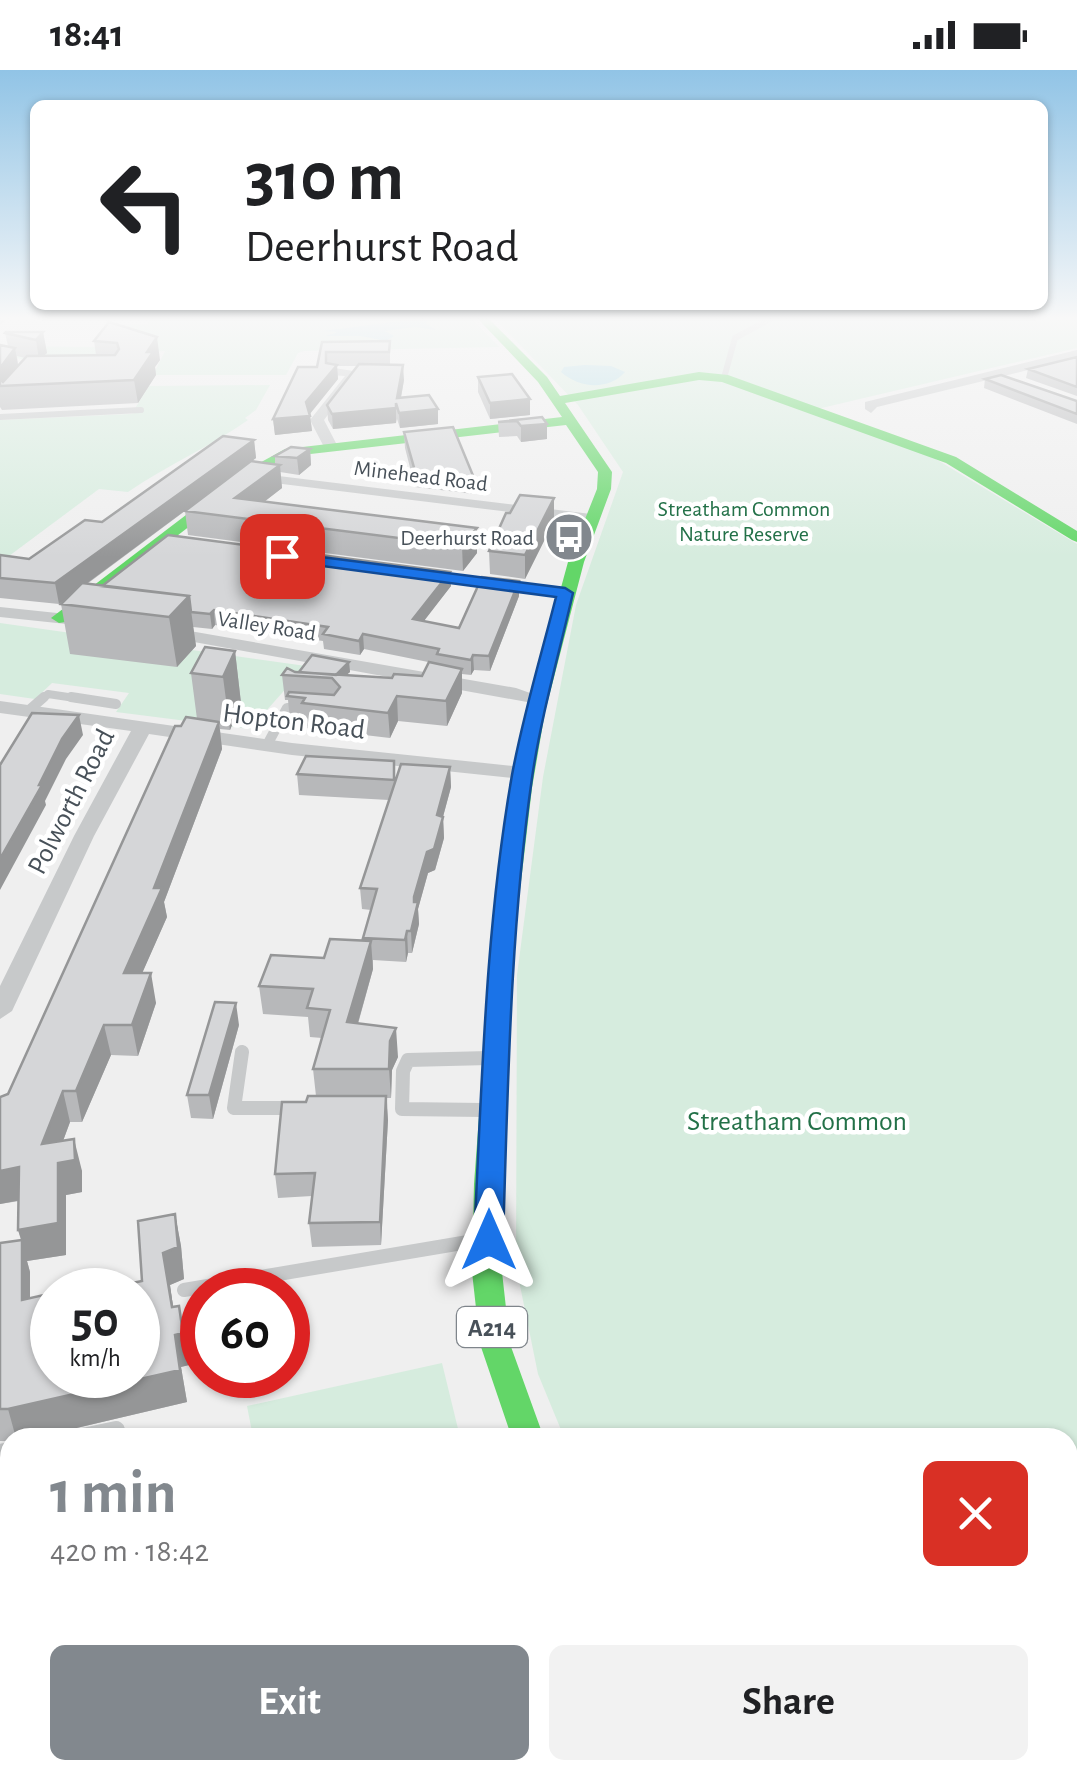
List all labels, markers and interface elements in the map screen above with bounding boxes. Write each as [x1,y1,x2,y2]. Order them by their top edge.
text: 18:41 [50,16,124,54]
icon: left [80,140,210,270]
text: 310 m [245,143,404,213]
text: Deerhurst Road [245,225,519,270]
street label: Minehead Road [353,457,489,495]
park label: Streatham Common Nature Reserve [658,498,830,545]
bus stop icon: Deerhurst Road [543,511,595,563]
pin [240,514,325,599]
place label: Deerhurst Road [400,527,534,549]
icon: arrive [255,529,310,584]
street label: Valley Road [216,607,318,645]
street label: Hopton Road [221,699,367,745]
street label: Polworth Road [23,725,120,879]
park label: Streatham Common [687,1108,907,1136]
position arrow [437,1188,541,1292]
speed limit sign: 60 [180,1268,310,1398]
text: 50 [71,1296,119,1346]
road number: A214 [457,1307,527,1347]
text: km/h [69,1346,121,1371]
button: close [923,1461,1028,1566]
text: 1 min [50,1464,176,1524]
text: 420 m · 18:42 [50,1535,209,1567]
button: Exit [50,1645,529,1760]
button: Share [549,1645,1028,1760]

